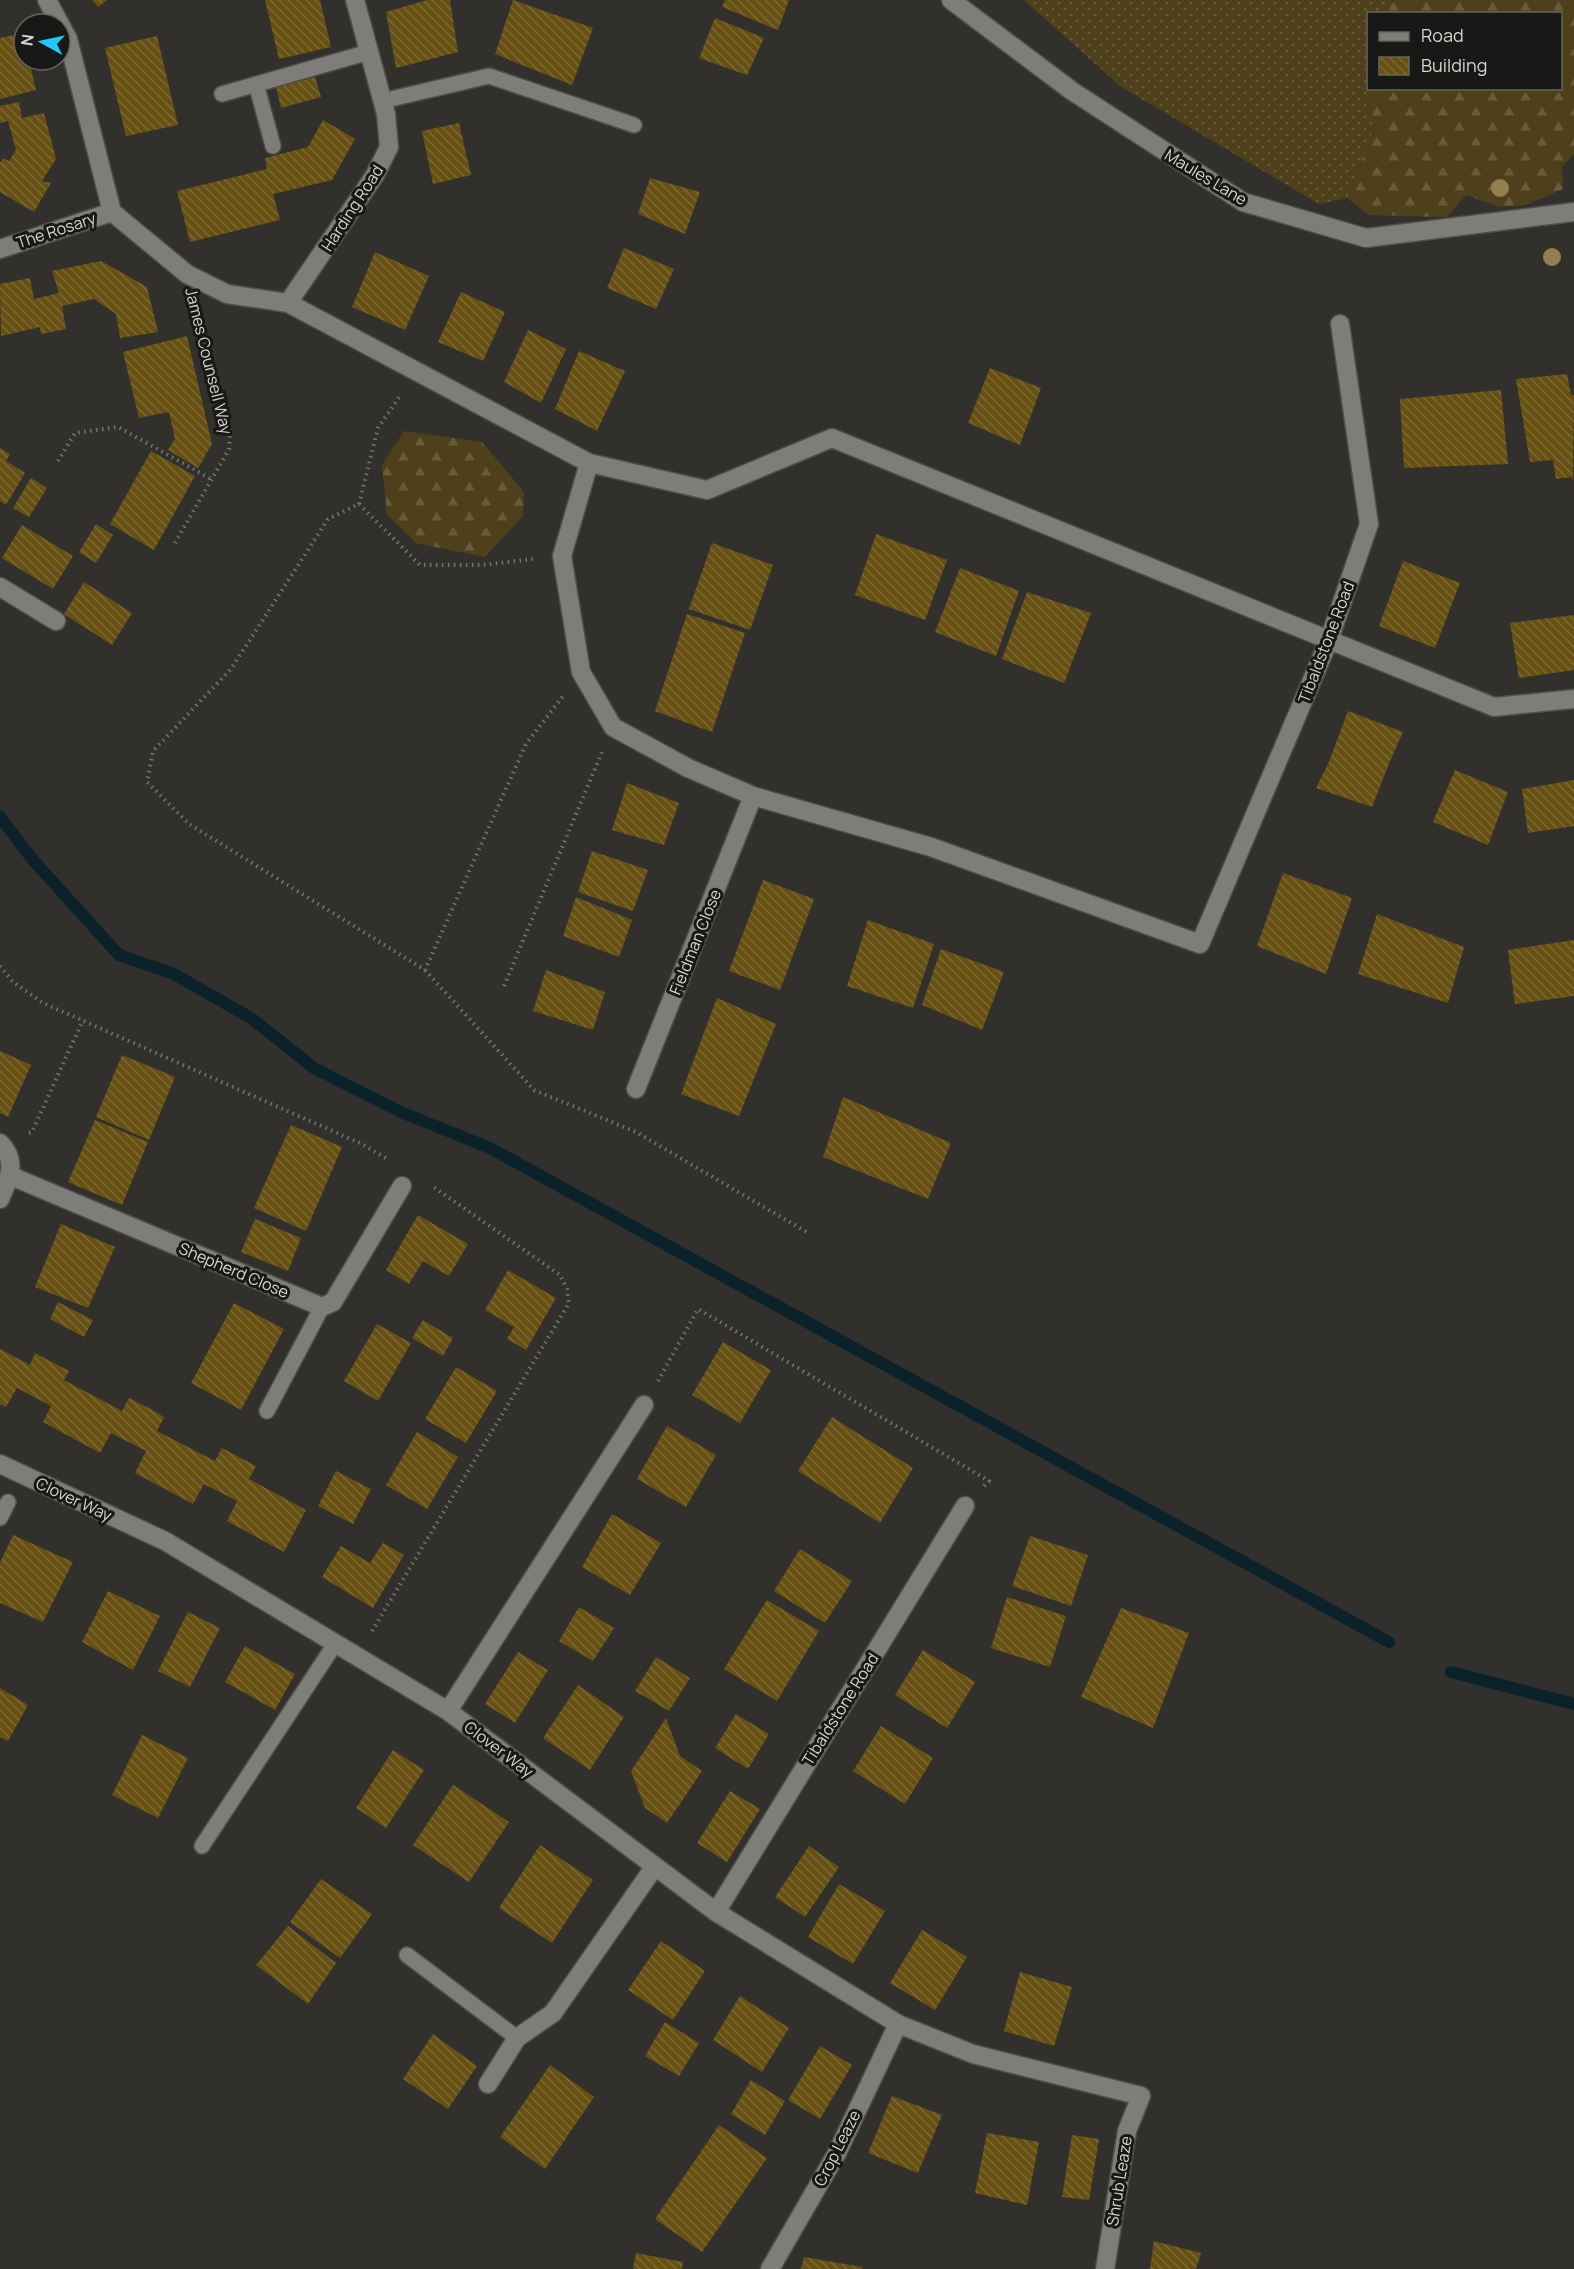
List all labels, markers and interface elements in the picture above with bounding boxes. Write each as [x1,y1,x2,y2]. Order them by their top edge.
north arrow [12,12,72,72]
legend [1367,12,1562,90]
text: Road [1421,23,1464,47]
text: N [15,33,39,47]
text: Building [1421,53,1487,77]
street label: Maules Lane [1161,144,1251,210]
street label: Harding Road [316,161,388,255]
street label: The Rosary [13,207,99,253]
street label: James Counsell Way [180,285,238,437]
street label: Tibaldstone Road [1293,578,1359,706]
street label: Fieldman Close [664,886,726,998]
street label: Shepherd Close [176,1237,292,1303]
street label: Clover Way [32,1472,116,1526]
street label: Tibaldstone Road [797,1649,883,1769]
street label: Clover Way [460,1716,539,1783]
street label: Crop Leaze [808,2106,866,2190]
street label: Shrub Leaze [1101,2134,1137,2228]

